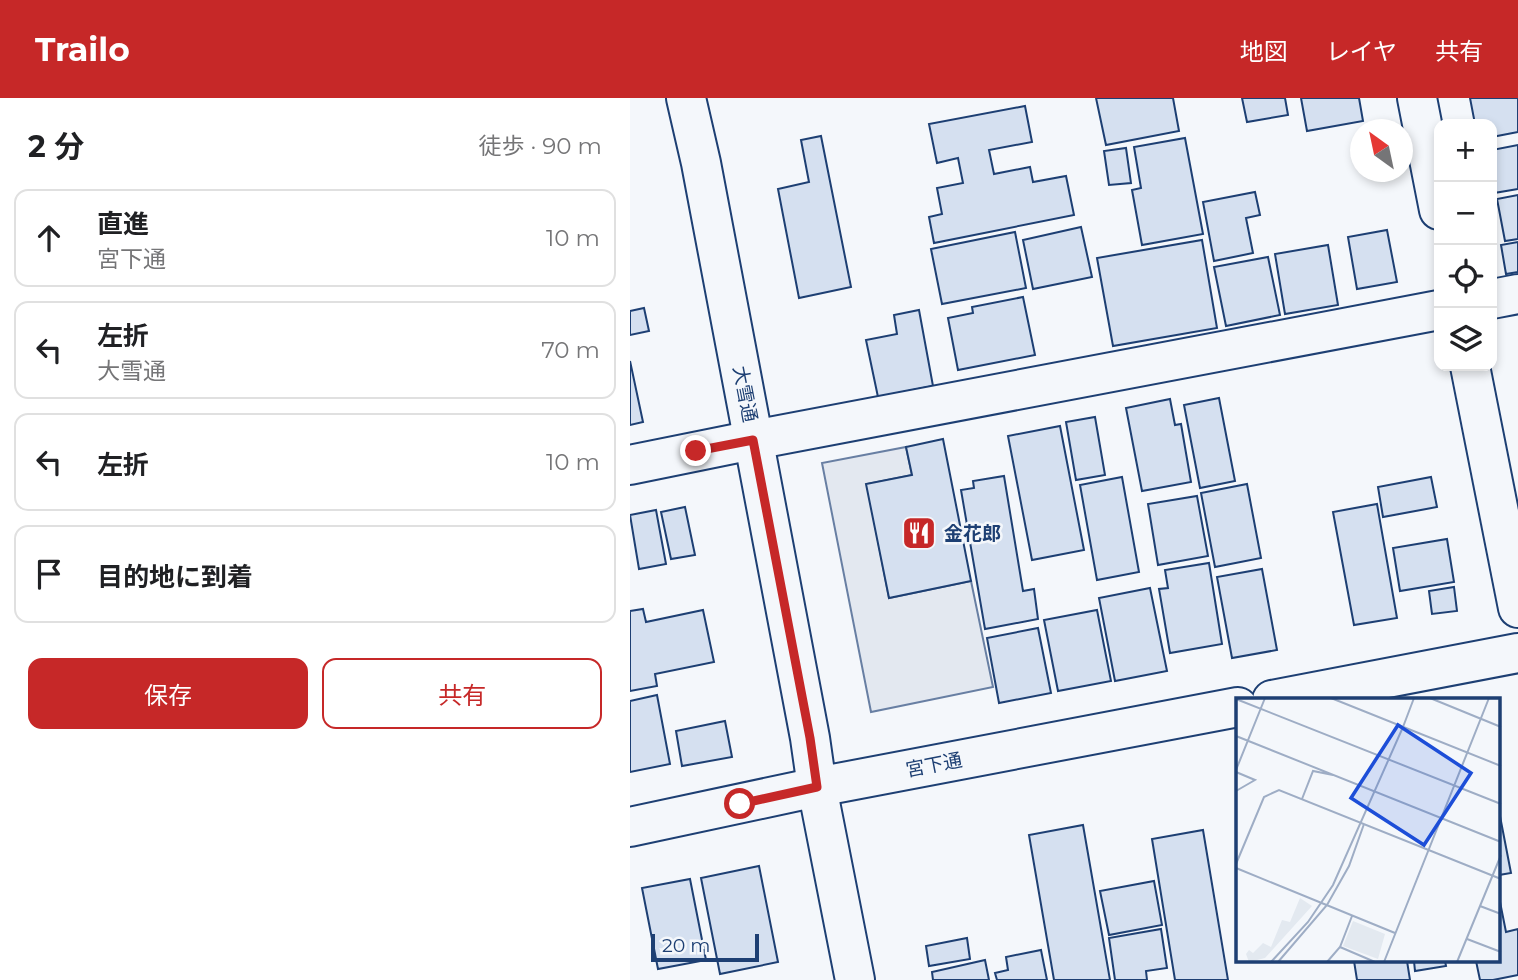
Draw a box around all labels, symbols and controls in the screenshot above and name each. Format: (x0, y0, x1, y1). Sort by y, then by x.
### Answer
text: Trailo (35, 29, 130, 69)
text: 地図 (1240, 37, 1288, 66)
text: レイヤ (1326, 37, 1397, 66)
text: 共有 (1435, 37, 1483, 66)
north arrow (1350, 119, 1413, 182)
map controls (1434, 119, 1497, 371)
button: + (1434, 119, 1497, 182)
text: 2 分 (28, 128, 84, 165)
text: 徒歩 · 90 m (478, 132, 602, 160)
button: − (1434, 182, 1497, 245)
text: 直進 (97, 208, 149, 240)
icon: ahead (30, 219, 68, 257)
text: 10 m (546, 224, 600, 252)
text: 宮下通 (97, 245, 166, 273)
button: locate (1434, 245, 1497, 308)
button: layers (1434, 308, 1497, 371)
text: 左折 (97, 320, 149, 352)
icon: left (30, 331, 68, 369)
text: 70 m (541, 336, 600, 364)
text: 大雪通 (97, 357, 166, 385)
street label: 大雪通 (728, 364, 762, 424)
route end (680, 435, 711, 466)
icon: left (30, 443, 68, 481)
text: 10 m (546, 448, 600, 476)
text: 左折 (97, 449, 149, 481)
restaurant icon: 金花郎 (900, 514, 938, 552)
place label: 金花郎 (944, 522, 1001, 545)
icon: arrive (30, 555, 68, 593)
text: 目的地に到着 (97, 561, 253, 593)
button: 保存 (28, 658, 308, 729)
button: 共有 (322, 658, 602, 729)
inset map (1236, 698, 1500, 962)
street label: 宮下通 (904, 748, 964, 782)
route start (724, 788, 755, 819)
scale bar (651, 931, 760, 963)
text: 20 m (662, 934, 710, 957)

